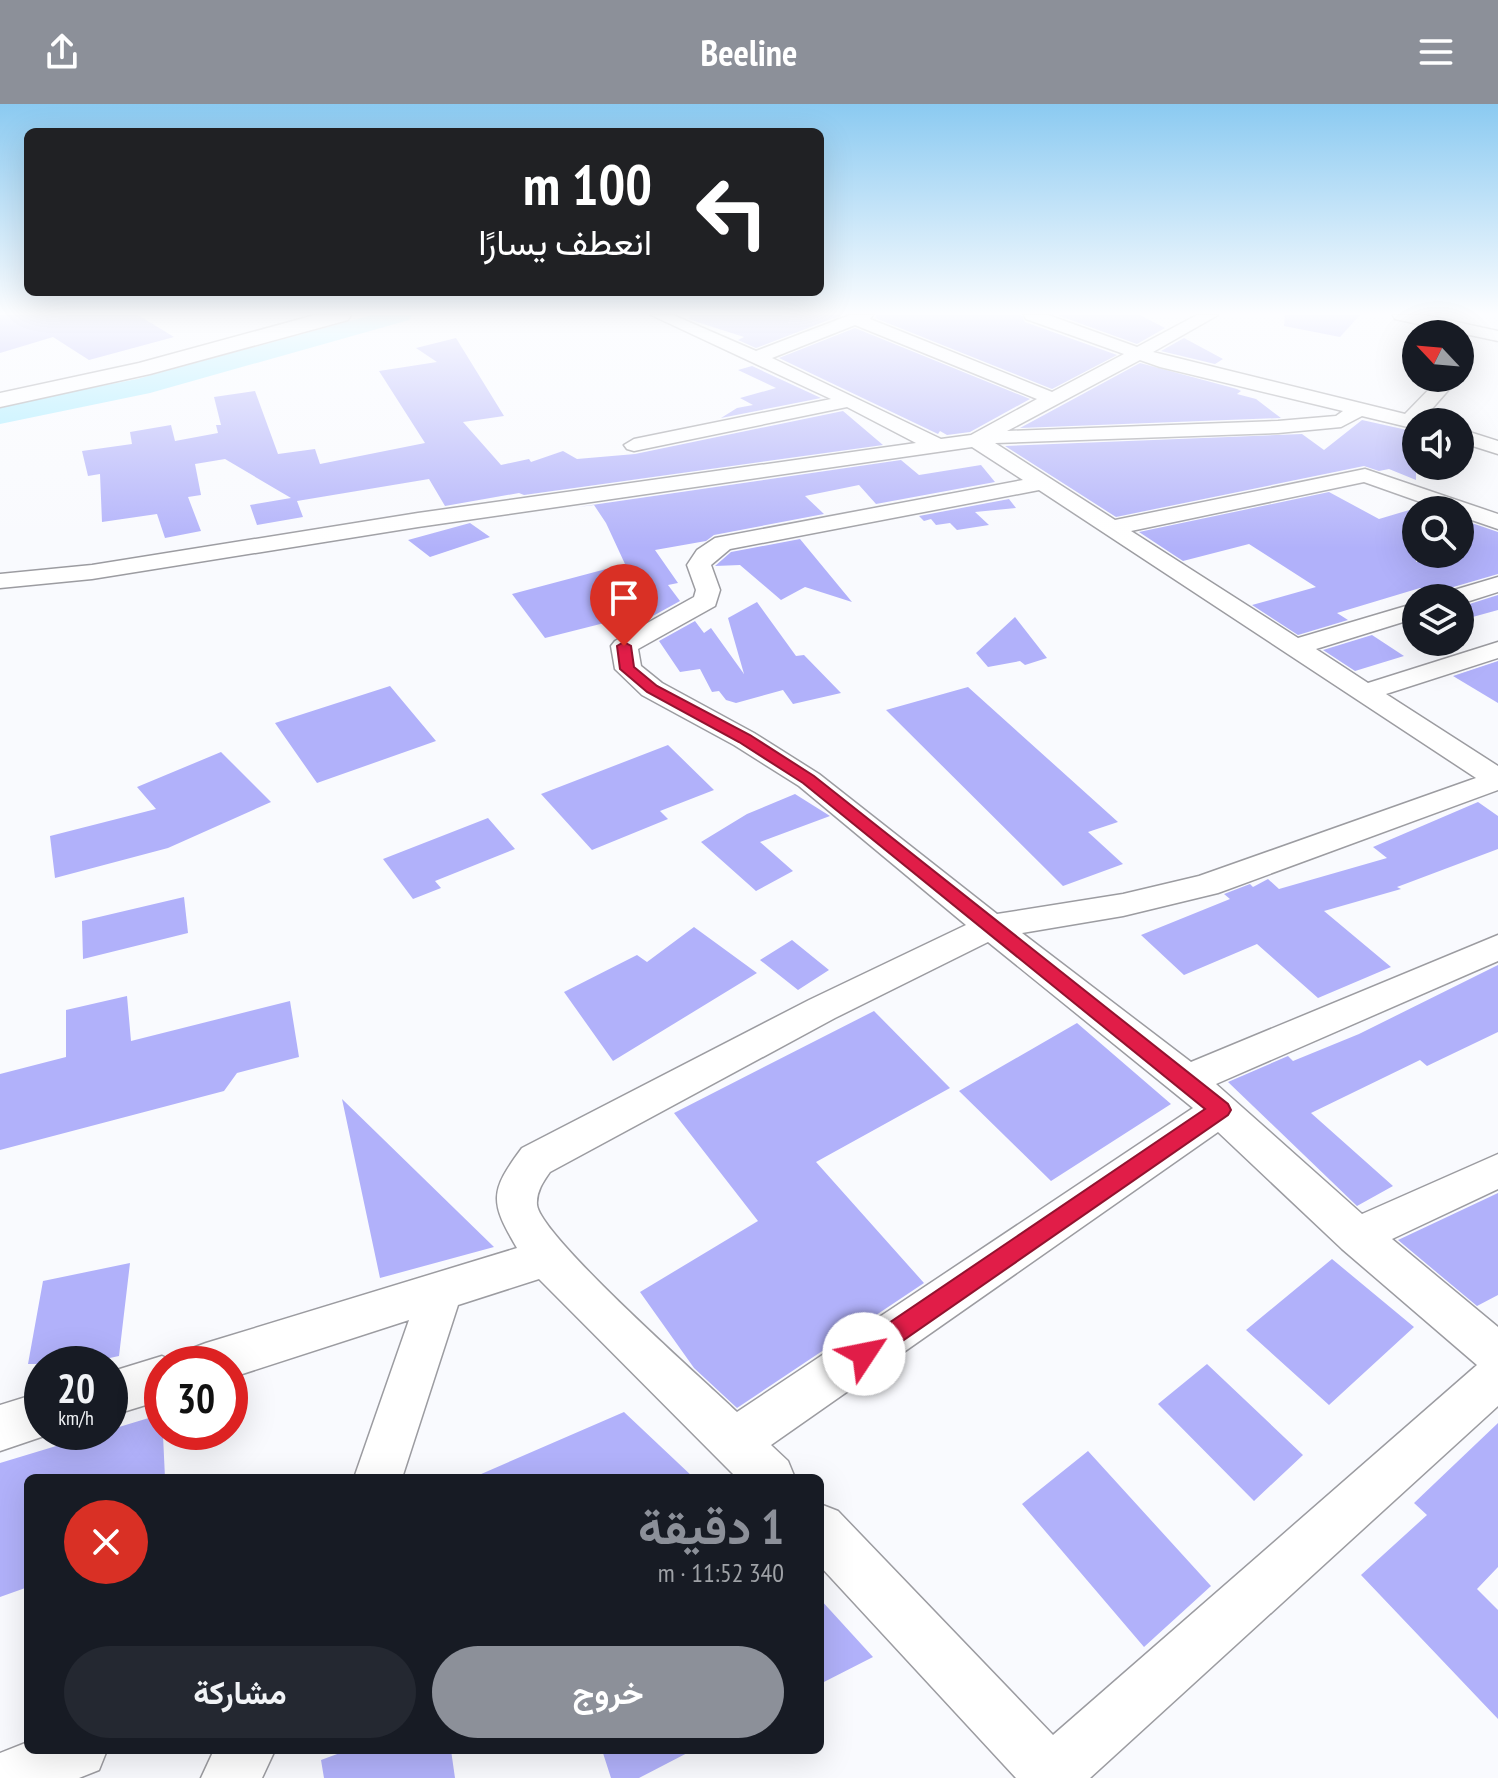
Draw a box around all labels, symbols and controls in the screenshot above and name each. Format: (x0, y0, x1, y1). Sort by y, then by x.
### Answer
text: Beeline (701, 29, 797, 76)
icon: share (40, 30, 84, 74)
icon: menu (1414, 30, 1458, 74)
text: 100 m (523, 148, 652, 220)
icon: left (680, 160, 784, 264)
text: انعطف يسارًا (478, 218, 652, 265)
north arrow (1402, 320, 1474, 392)
map controls (1402, 320, 1474, 656)
button: sound (1402, 408, 1474, 480)
button: search (1402, 496, 1474, 568)
pin (590, 564, 658, 646)
icon: arrive (602, 576, 646, 620)
button: layers (1402, 584, 1474, 656)
position arrow (822, 1312, 906, 1396)
speed limit sign: 30 (144, 1346, 248, 1450)
text: 20 (57, 1362, 95, 1414)
text: km/h (58, 1405, 94, 1431)
text: 1 دقيقة (638, 1495, 784, 1557)
button: close (64, 1500, 148, 1584)
text: 340 m · 11:52 (658, 1556, 784, 1589)
button: مشاركة (64, 1646, 416, 1738)
button: خروج (432, 1646, 784, 1738)

